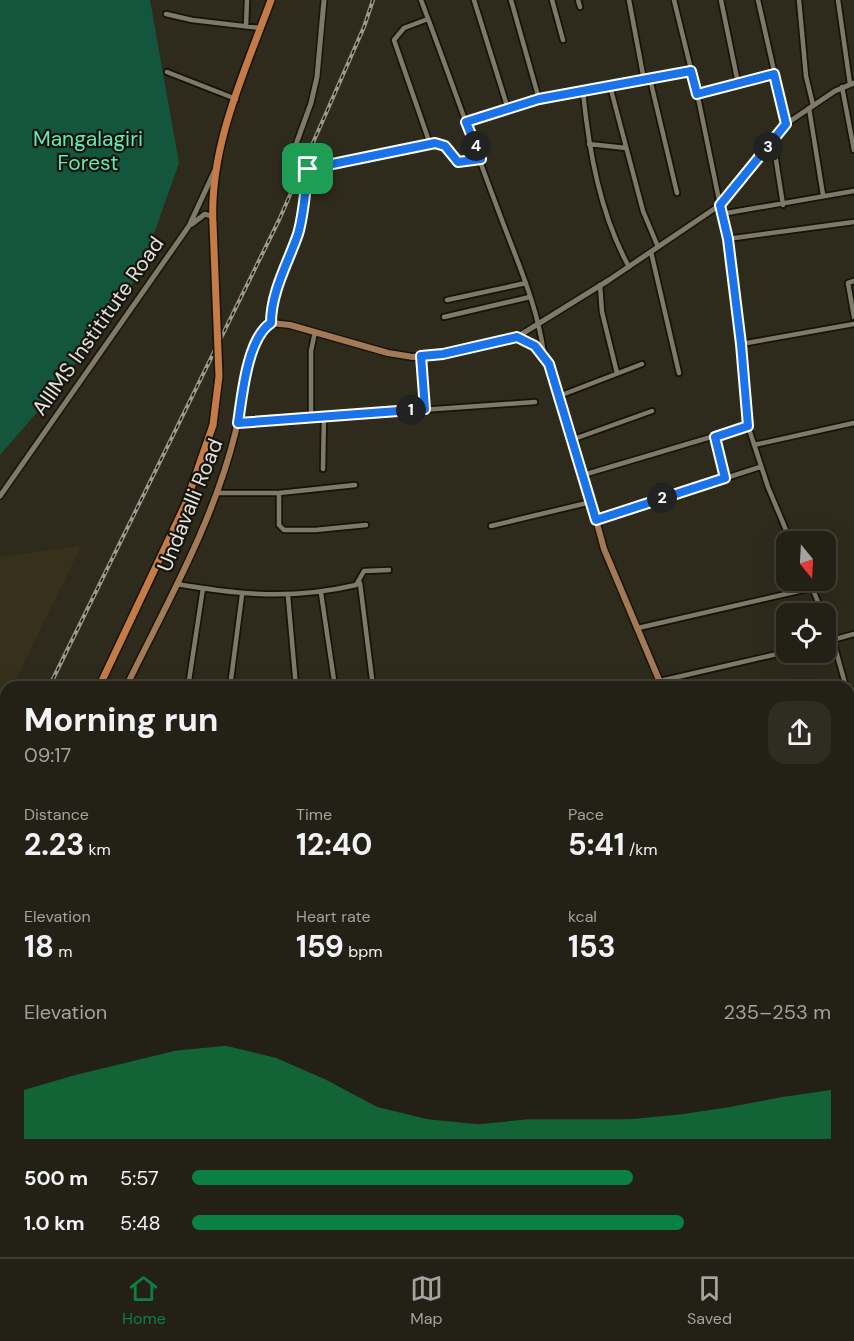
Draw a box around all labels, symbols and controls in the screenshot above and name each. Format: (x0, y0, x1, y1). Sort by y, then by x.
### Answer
park label: Mangalagiri Forest (33, 125, 143, 177)
pin: 4 (461, 131, 491, 161)
pin: 3 (753, 132, 783, 162)
text: 4 (471, 135, 481, 156)
text: 3 (763, 136, 773, 157)
pin (282, 143, 333, 194)
icon: arrive (291, 152, 324, 185)
street label: AIIIMS Instititute Road (26, 231, 170, 421)
pin: 1 (396, 395, 426, 425)
text: 1 (408, 399, 414, 420)
street label: Undavalli Road (151, 434, 229, 576)
pin: 2 (647, 483, 677, 513)
text: 2 (657, 487, 667, 508)
north arrow (776, 531, 836, 591)
map controls (776, 531, 836, 663)
button: locate (776, 603, 836, 663)
text: Morning run (24, 698, 218, 741)
button: share (768, 701, 831, 764)
text: 09:17 (24, 742, 71, 768)
text: Distance (24, 804, 89, 825)
text: Time (296, 804, 332, 825)
text: Pace (568, 804, 604, 825)
text: 2.23 (24, 825, 84, 864)
text: 12:40 (296, 825, 372, 864)
text: 5:41 (568, 825, 625, 864)
text: km (84, 839, 111, 860)
text: /km (625, 839, 658, 860)
text: Elevation (24, 906, 91, 927)
text: Heart rate (296, 906, 371, 927)
text: kcal (568, 906, 597, 927)
text: 18 (24, 927, 54, 966)
text: 159 (296, 927, 344, 966)
text: 153 (568, 927, 616, 966)
text: m (54, 941, 72, 962)
text: bpm (344, 941, 382, 962)
text: Elevation (24, 999, 107, 1025)
text: 235–253 m (723, 999, 831, 1025)
text: 500 m (24, 1165, 88, 1191)
text: 5:57 (120, 1165, 159, 1191)
text: 1.0 km (24, 1210, 85, 1236)
text: 5:48 (120, 1210, 161, 1236)
tab: Home (122, 1272, 166, 1329)
tab: Map (410, 1272, 443, 1329)
tab: Saved (687, 1272, 732, 1329)

